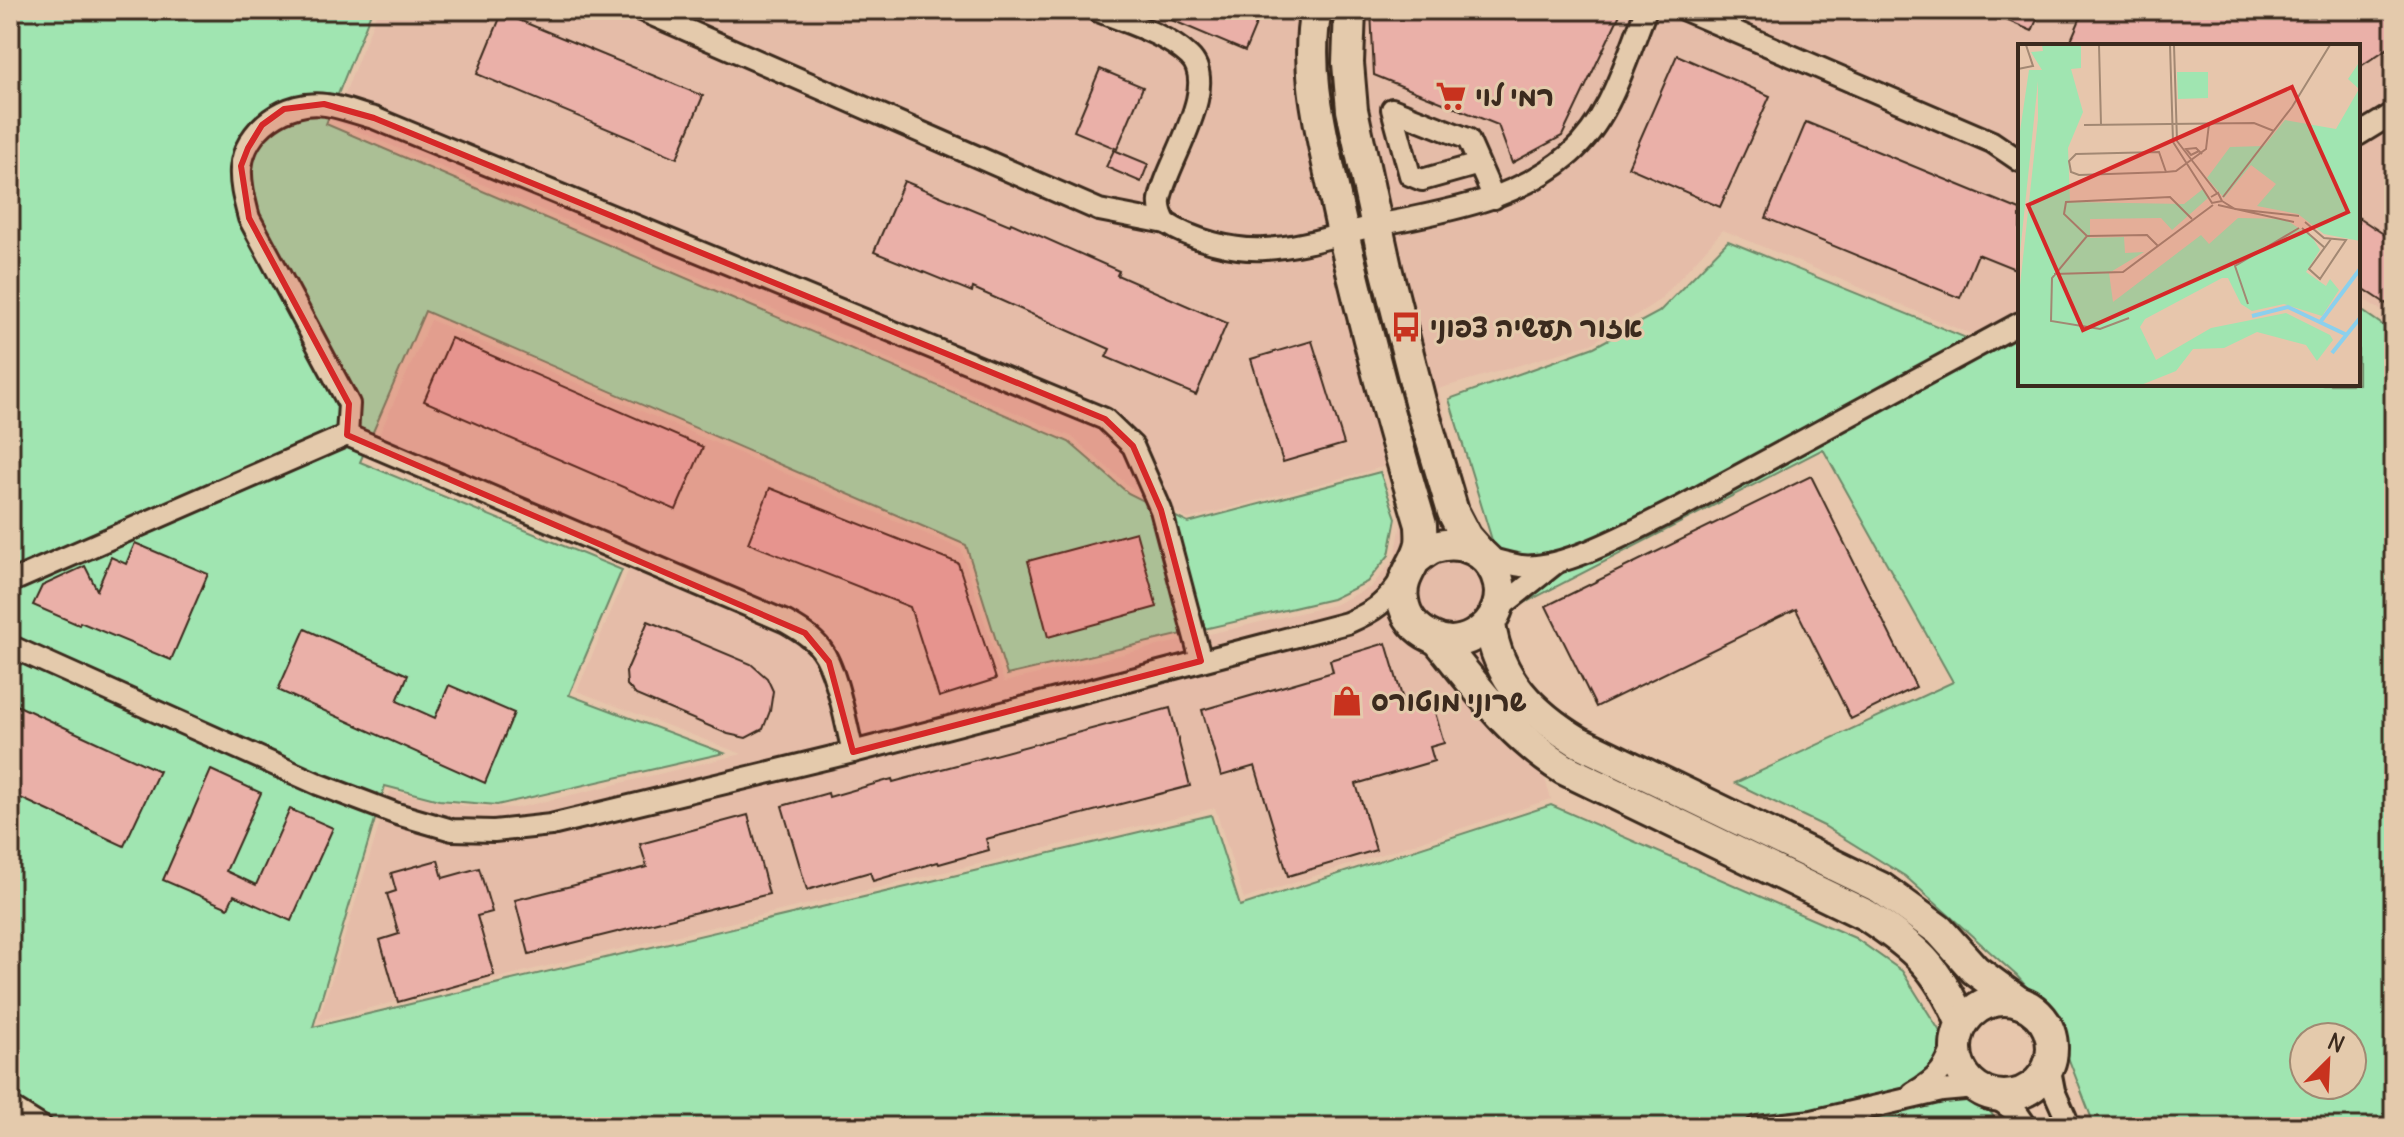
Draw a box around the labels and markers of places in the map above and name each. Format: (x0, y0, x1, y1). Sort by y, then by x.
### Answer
place label: רמי לוי (1475, 78, 1554, 114)
supermarket icon: רמי לוי (1434, 79, 1468, 113)
place label: אזור תעשיה צפוני (1430, 309, 1643, 345)
bus stop icon: אזור תעשיה צפוני (1389, 310, 1423, 344)
place label: שרוני מוטורס (1371, 683, 1527, 719)
shop icon: שרוני מוטורס (1330, 684, 1364, 718)

